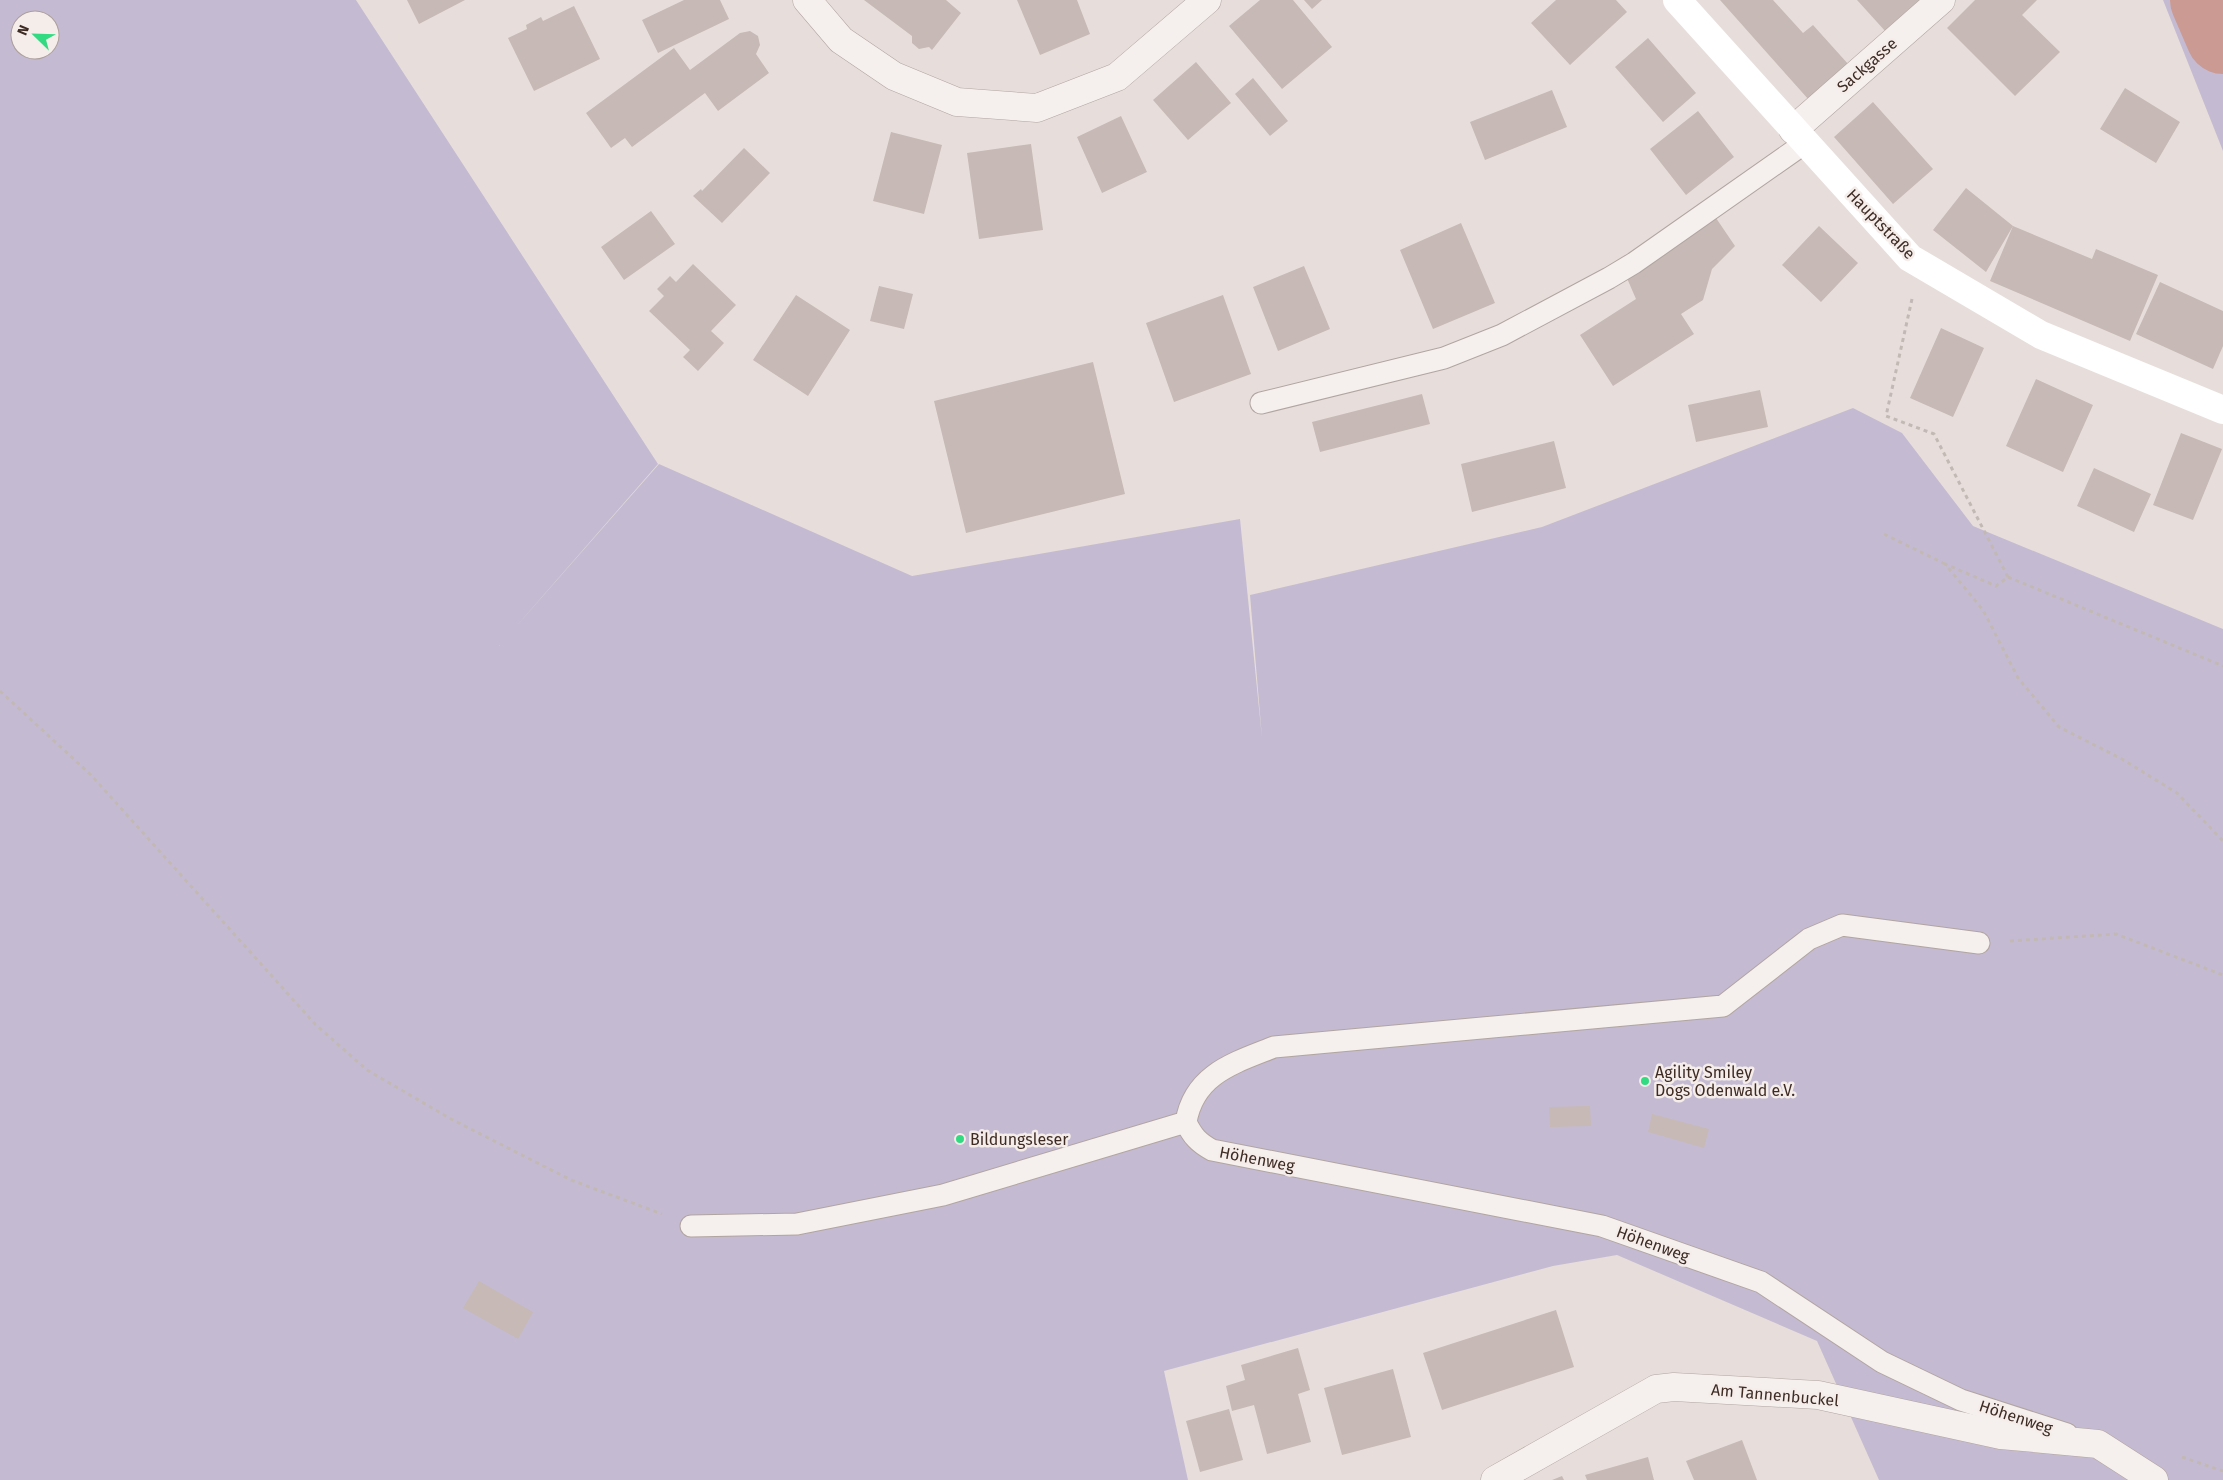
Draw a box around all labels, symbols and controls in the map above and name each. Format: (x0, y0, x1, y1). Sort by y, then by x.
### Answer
north arrow (10, 10, 60, 60)
text: N (14, 23, 33, 38)
street label: Sackgasse (1833, 34, 1901, 96)
street label: Hauptstraße (1843, 185, 1919, 263)
place label: Agility Smiley Dogs Odenwald e.V. (1655, 1063, 1795, 1100)
marker: Agility Smiley Dogs Odenwald e.V. (1639, 1075, 1651, 1087)
place label: Bildungsleser (970, 1130, 1069, 1149)
marker: Bildungsleser (954, 1133, 966, 1145)
street label: Höhenweg (1218, 1142, 1297, 1176)
street label: Höhenweg (1614, 1222, 1693, 1266)
street label: Am Tannenbuckel (1710, 1380, 1840, 1410)
street label: Höhenweg (1977, 1396, 2056, 1438)

